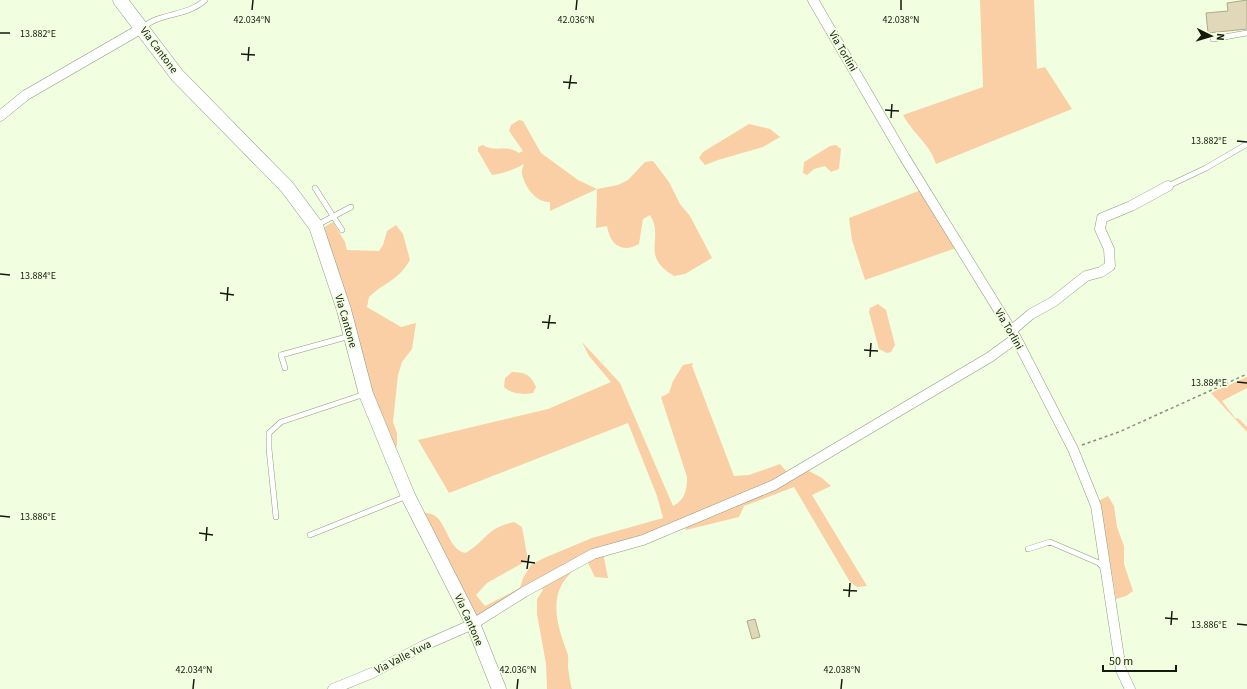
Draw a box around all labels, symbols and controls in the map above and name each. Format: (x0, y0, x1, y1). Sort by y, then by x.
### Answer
text: 42.034°N (233, 13, 271, 27)
text: 42.036°N (557, 13, 595, 27)
text: 42.038°N (882, 13, 920, 27)
north arrow (1191, 16, 1231, 56)
street label: Via Cantone (136, 24, 182, 77)
text: 13.882°E (20, 27, 56, 41)
street label: Via Torlini (825, 28, 861, 74)
text: N (1213, 33, 1228, 41)
text: 13.882°E (1191, 134, 1227, 148)
text: 13.884°E (20, 269, 56, 283)
street label: Via Cantone (331, 293, 361, 350)
street label: Via Torlini (991, 306, 1027, 352)
text: 13.884°E (1191, 376, 1227, 390)
text: 13.886°E (20, 510, 56, 524)
street label: Via Cantone (451, 592, 487, 649)
text: 13.886°E (1191, 618, 1227, 632)
street label: Via Valle Yuva (372, 636, 434, 678)
scale bar (1103, 647, 1176, 673)
text: 50 m (1109, 653, 1133, 670)
text: 42.034°N (175, 663, 213, 677)
text: 42.036°N (499, 663, 537, 677)
text: 42.038°N (823, 663, 861, 677)

